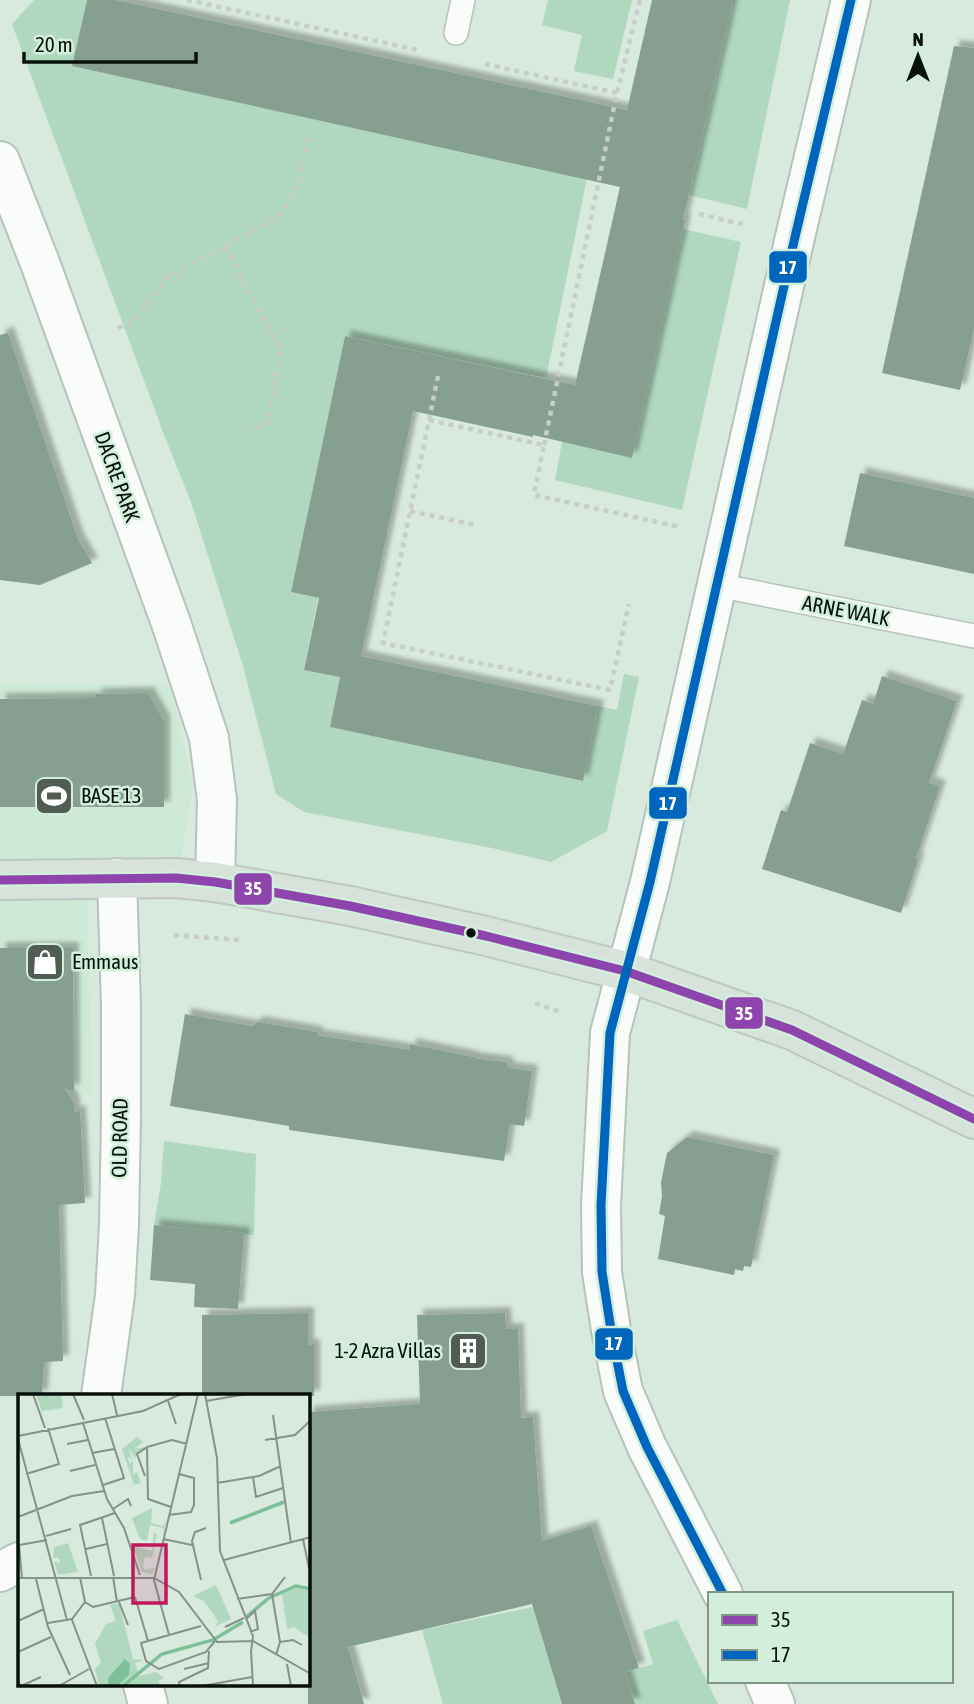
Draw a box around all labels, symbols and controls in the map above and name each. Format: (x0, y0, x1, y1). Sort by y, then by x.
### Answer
scale bar (24, 21, 196, 65)
north arrow (883, 21, 953, 91)
text: N (912, 28, 924, 50)
text: 20 m (35, 32, 73, 56)
line badge: 17 (768, 250, 808, 284)
text: 17 (779, 256, 797, 278)
street label: DACRE PARK (91, 428, 146, 526)
street label: ARNE WALK (800, 590, 893, 630)
sports icon: BASE 13 (33, 775, 75, 817)
place label: BASE 13 (81, 783, 142, 807)
line badge: 17 (648, 786, 688, 820)
text: 17 (659, 792, 677, 814)
line badge: 35 (233, 872, 273, 906)
text: 35 (244, 877, 262, 899)
unlabelled marker (464, 926, 478, 940)
shop icon: Emmaus (24, 941, 66, 983)
place label: Emmaus (72, 949, 139, 973)
line badge: 35 (724, 996, 764, 1030)
text: 35 (735, 1002, 753, 1024)
street label: OLD ROAD (106, 1098, 132, 1178)
line badge: 17 (594, 1327, 634, 1361)
building icon: 1-2 Azra Villas (447, 1330, 489, 1372)
text: 17 (605, 1332, 623, 1354)
place label: 1-2 Azra Villas (334, 1338, 441, 1362)
inset map (18, 1394, 310, 1686)
legend (708, 1592, 953, 1683)
text: 35 (771, 1607, 791, 1631)
text: 17 (771, 1642, 791, 1666)

